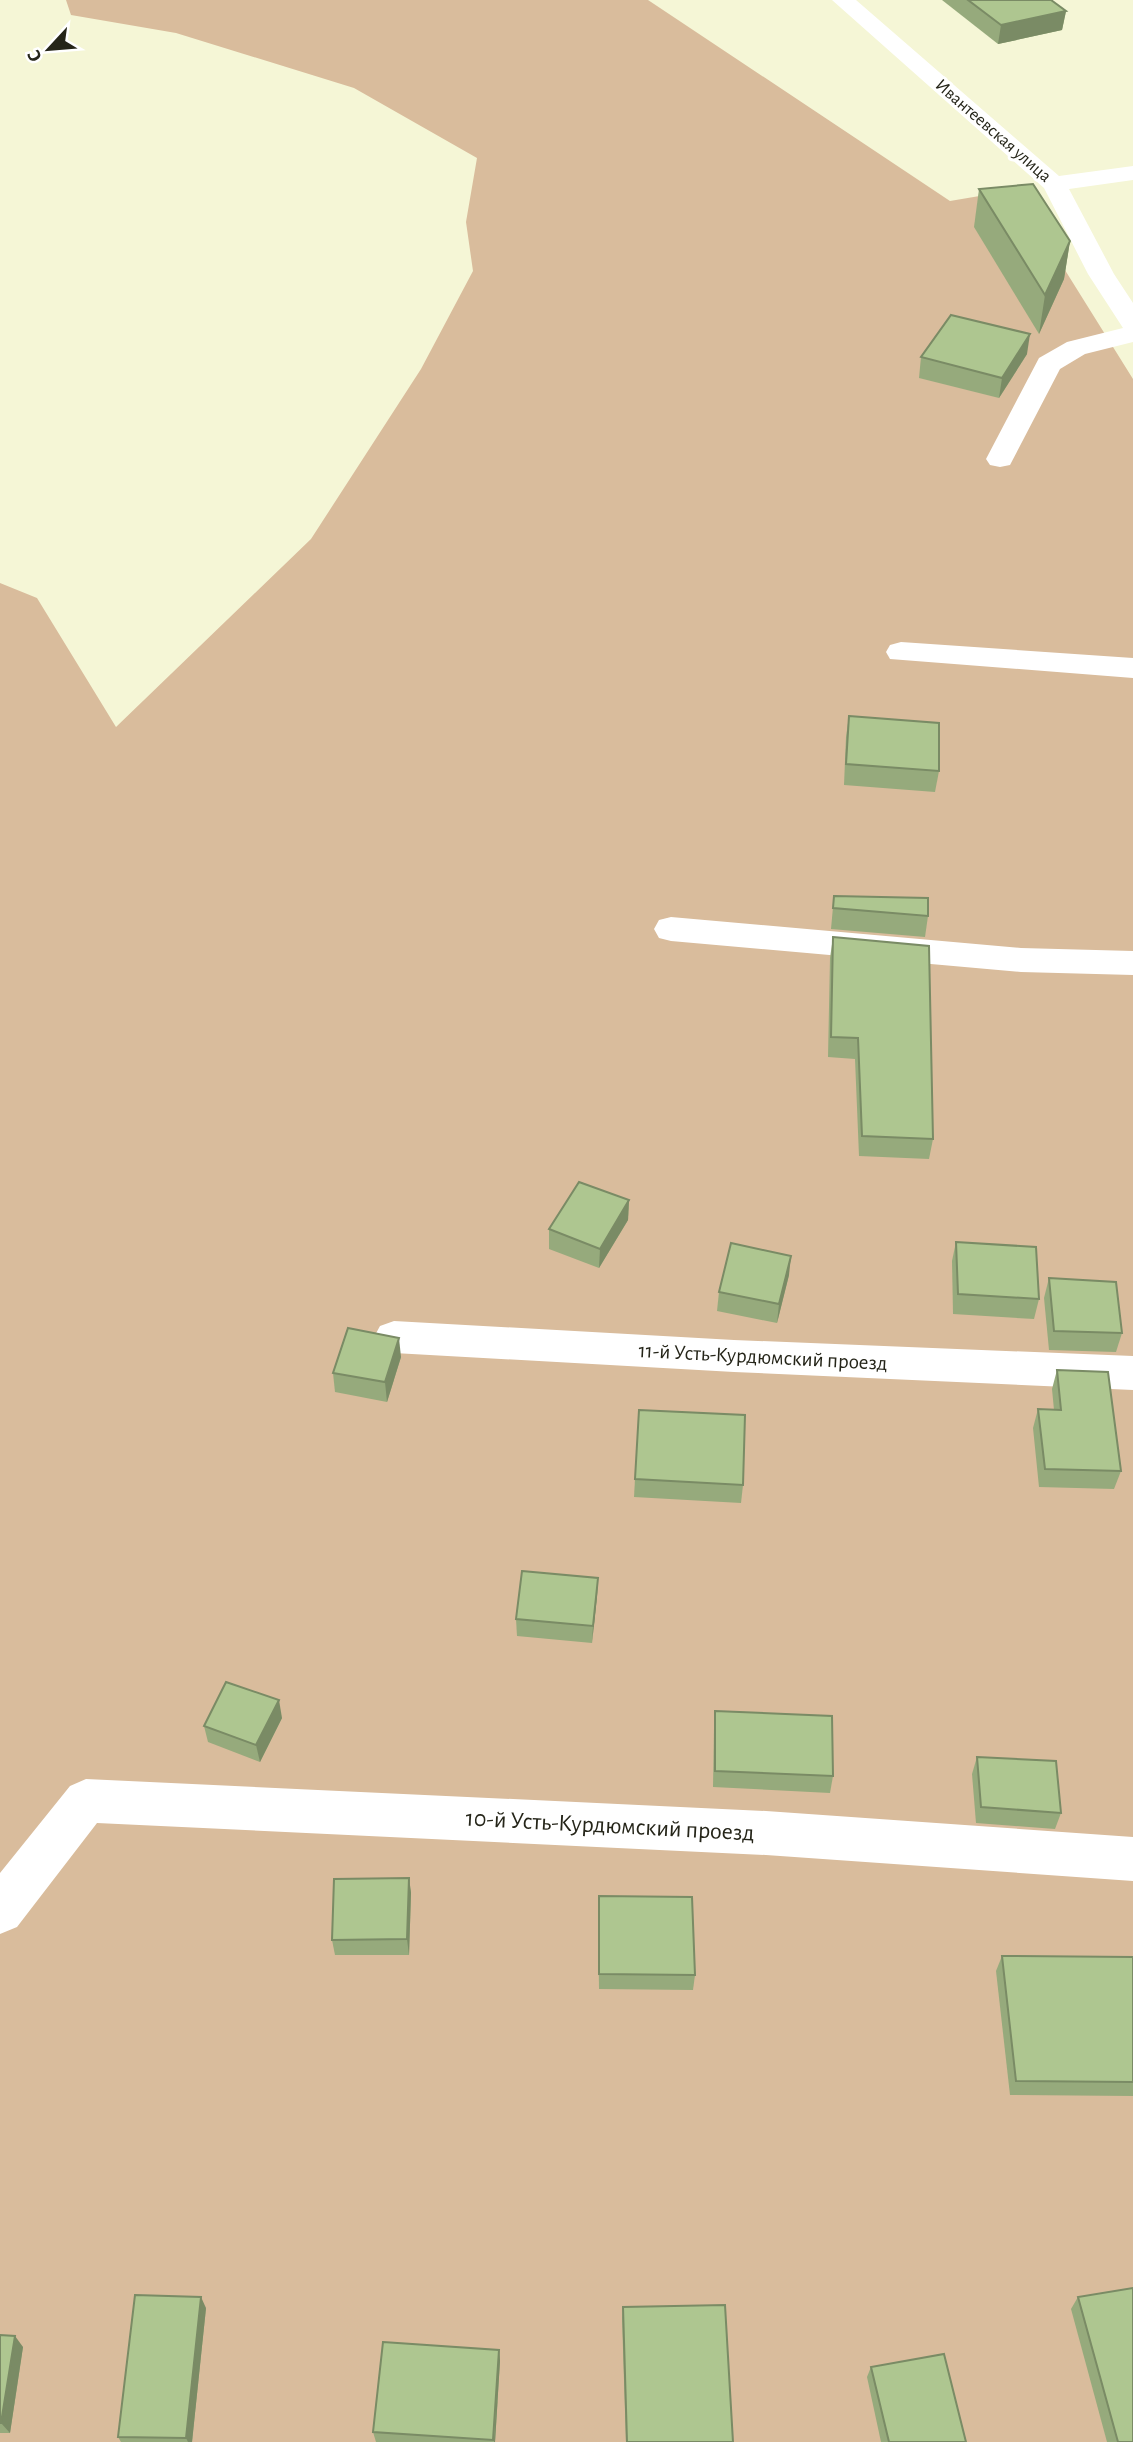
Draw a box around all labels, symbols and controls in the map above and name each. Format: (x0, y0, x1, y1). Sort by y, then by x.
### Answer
north arrow (14, 14, 84, 84)
text: С (24, 47, 46, 65)
street label: Ивантеевская улица (932, 76, 1054, 186)
street label: 11-й Усть-Курдюмский проезд (638, 1340, 888, 1374)
street label: 10-й Усть-Курдюмский проезд (465, 1806, 755, 1846)

